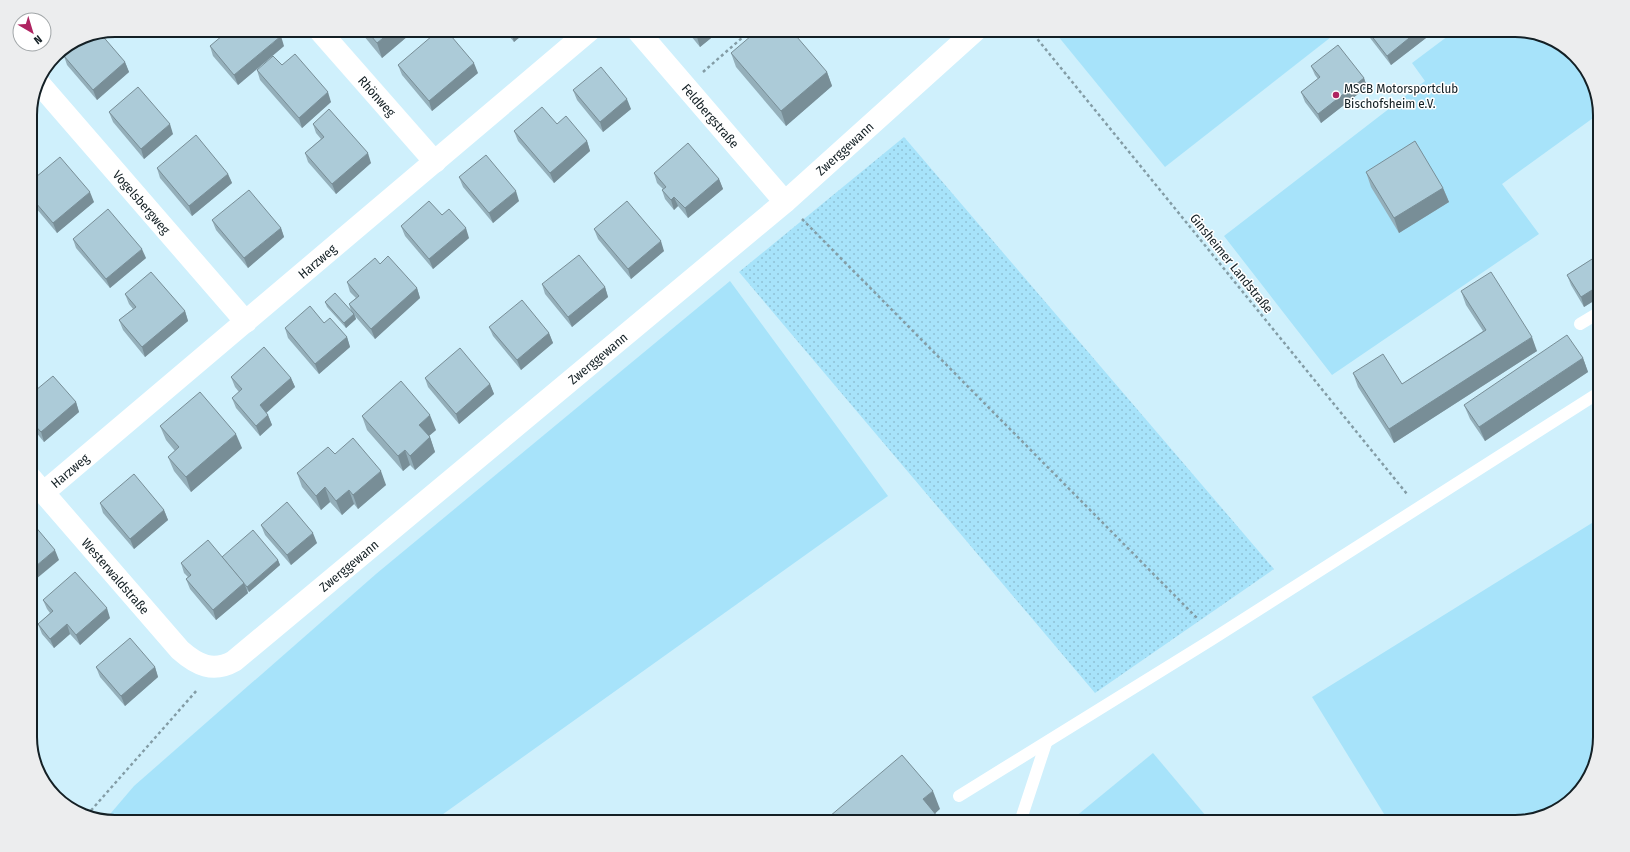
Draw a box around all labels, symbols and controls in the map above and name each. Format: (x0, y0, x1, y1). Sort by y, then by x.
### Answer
north arrow (12, 12, 52, 52)
text: N (31, 32, 44, 47)
street label: Rhönweg (355, 73, 399, 120)
street label: Feldbergstraße (679, 81, 742, 151)
place label: MSCB Motorsportclub Bischofsheim e.V. (1344, 81, 1458, 111)
marker: MSCB Motorsportclub Bischofsheim e.V. (1331, 90, 1341, 100)
street label: Zwerggewann (813, 119, 877, 179)
street label: Vogelsbergweg (110, 167, 174, 238)
street label: Ginsheimer Landstraße (1187, 211, 1276, 316)
street label: Harzweg (295, 241, 340, 282)
street label: Zwerggewann (565, 330, 630, 387)
street label: Harzweg (48, 450, 93, 491)
street label: Westerwaldstraße (79, 535, 152, 617)
street label: Zwerggewann (316, 537, 382, 595)

